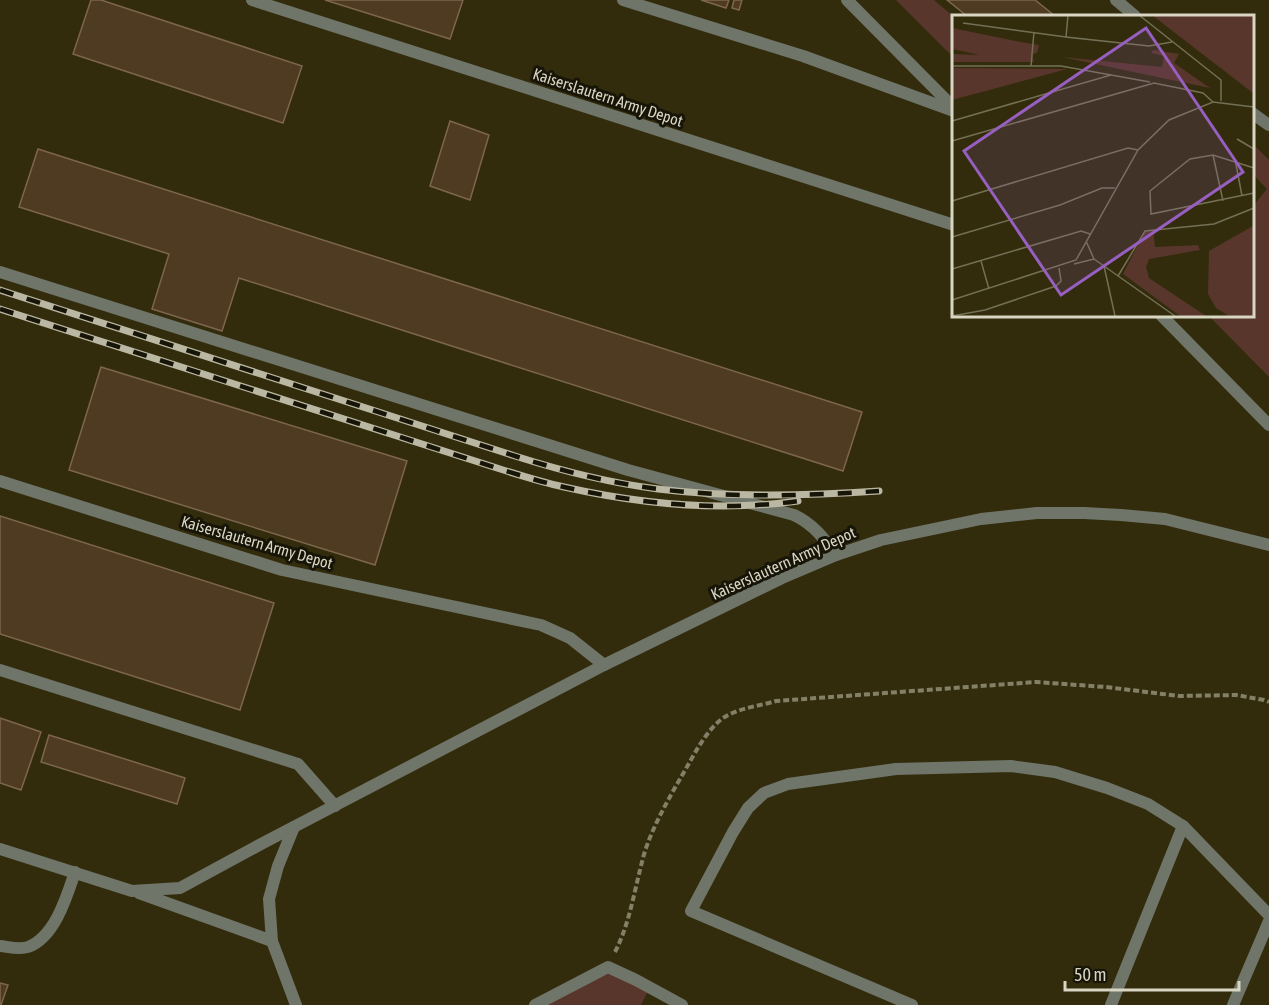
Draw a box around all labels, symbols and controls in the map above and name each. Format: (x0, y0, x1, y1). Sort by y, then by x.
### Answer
inset map (952, 15, 1254, 316)
street label: Kaiserslautern Army Depot (530, 64, 686, 131)
street label: Kaiserslautern Army Depot (179, 512, 335, 573)
street label: Kaiserslautern Army Depot (708, 523, 859, 604)
scale bar (1065, 954, 1239, 992)
text: 50 m (1074, 964, 1106, 985)

